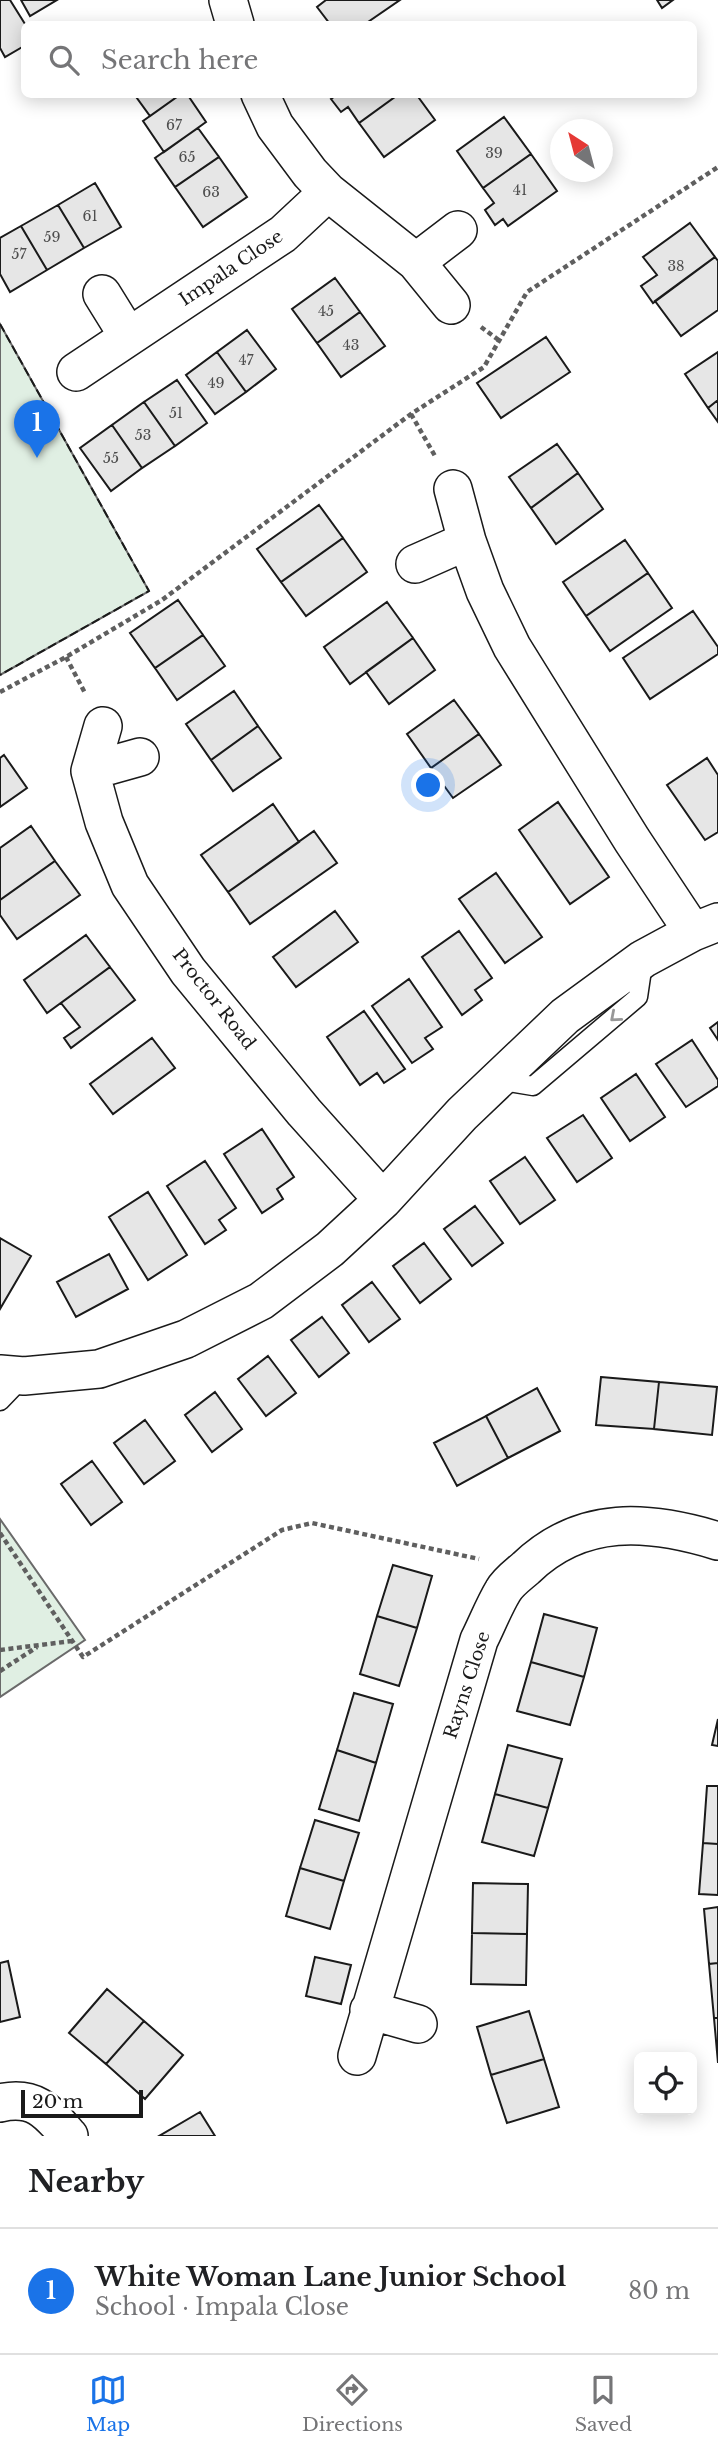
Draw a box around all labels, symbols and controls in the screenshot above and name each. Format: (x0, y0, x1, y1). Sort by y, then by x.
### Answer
search box (21, 21, 697, 98)
icon: search (45, 41, 83, 79)
text: Search here (101, 44, 258, 76)
house number: 67 (166, 116, 183, 134)
north arrow (550, 119, 613, 182)
house number: 39 (485, 144, 503, 162)
house number: 65 (179, 148, 196, 166)
house number: 41 (513, 181, 527, 199)
house number: 63 (202, 183, 220, 201)
house number: 61 (82, 207, 98, 225)
street label: Impala Close (175, 225, 287, 311)
house number: 59 (44, 228, 60, 246)
house number: 57 (12, 245, 27, 263)
house number: 38 (667, 257, 685, 275)
house number: 45 (318, 302, 334, 320)
house number: 43 (343, 336, 359, 354)
house number: 47 (238, 351, 255, 369)
house number: 49 (207, 374, 225, 392)
pin: 1 (14, 400, 60, 458)
house number: 51 (169, 404, 183, 422)
house number: 53 (135, 426, 151, 444)
house number: 55 (103, 449, 119, 467)
your location (411, 768, 445, 802)
street label: Proctor Road (168, 944, 260, 1054)
one-way arrow (611, 1009, 624, 1021)
street label: Rayns Close (439, 1629, 495, 1741)
map controls (634, 2052, 697, 2115)
button: locate (634, 2052, 697, 2115)
scale bar (21, 2087, 144, 2119)
text: 20 m (32, 2090, 83, 2113)
text: Nearby (28, 2163, 144, 2200)
text: White Woman Lane Junior School (95, 2261, 566, 2293)
text: 1 (46, 2277, 56, 2305)
text: 80 m (628, 2277, 690, 2305)
text: School · Impala Close (95, 2293, 349, 2321)
tab: Map (86, 2371, 130, 2436)
tab: Directions (302, 2371, 403, 2436)
tab: Saved (575, 2371, 632, 2436)

